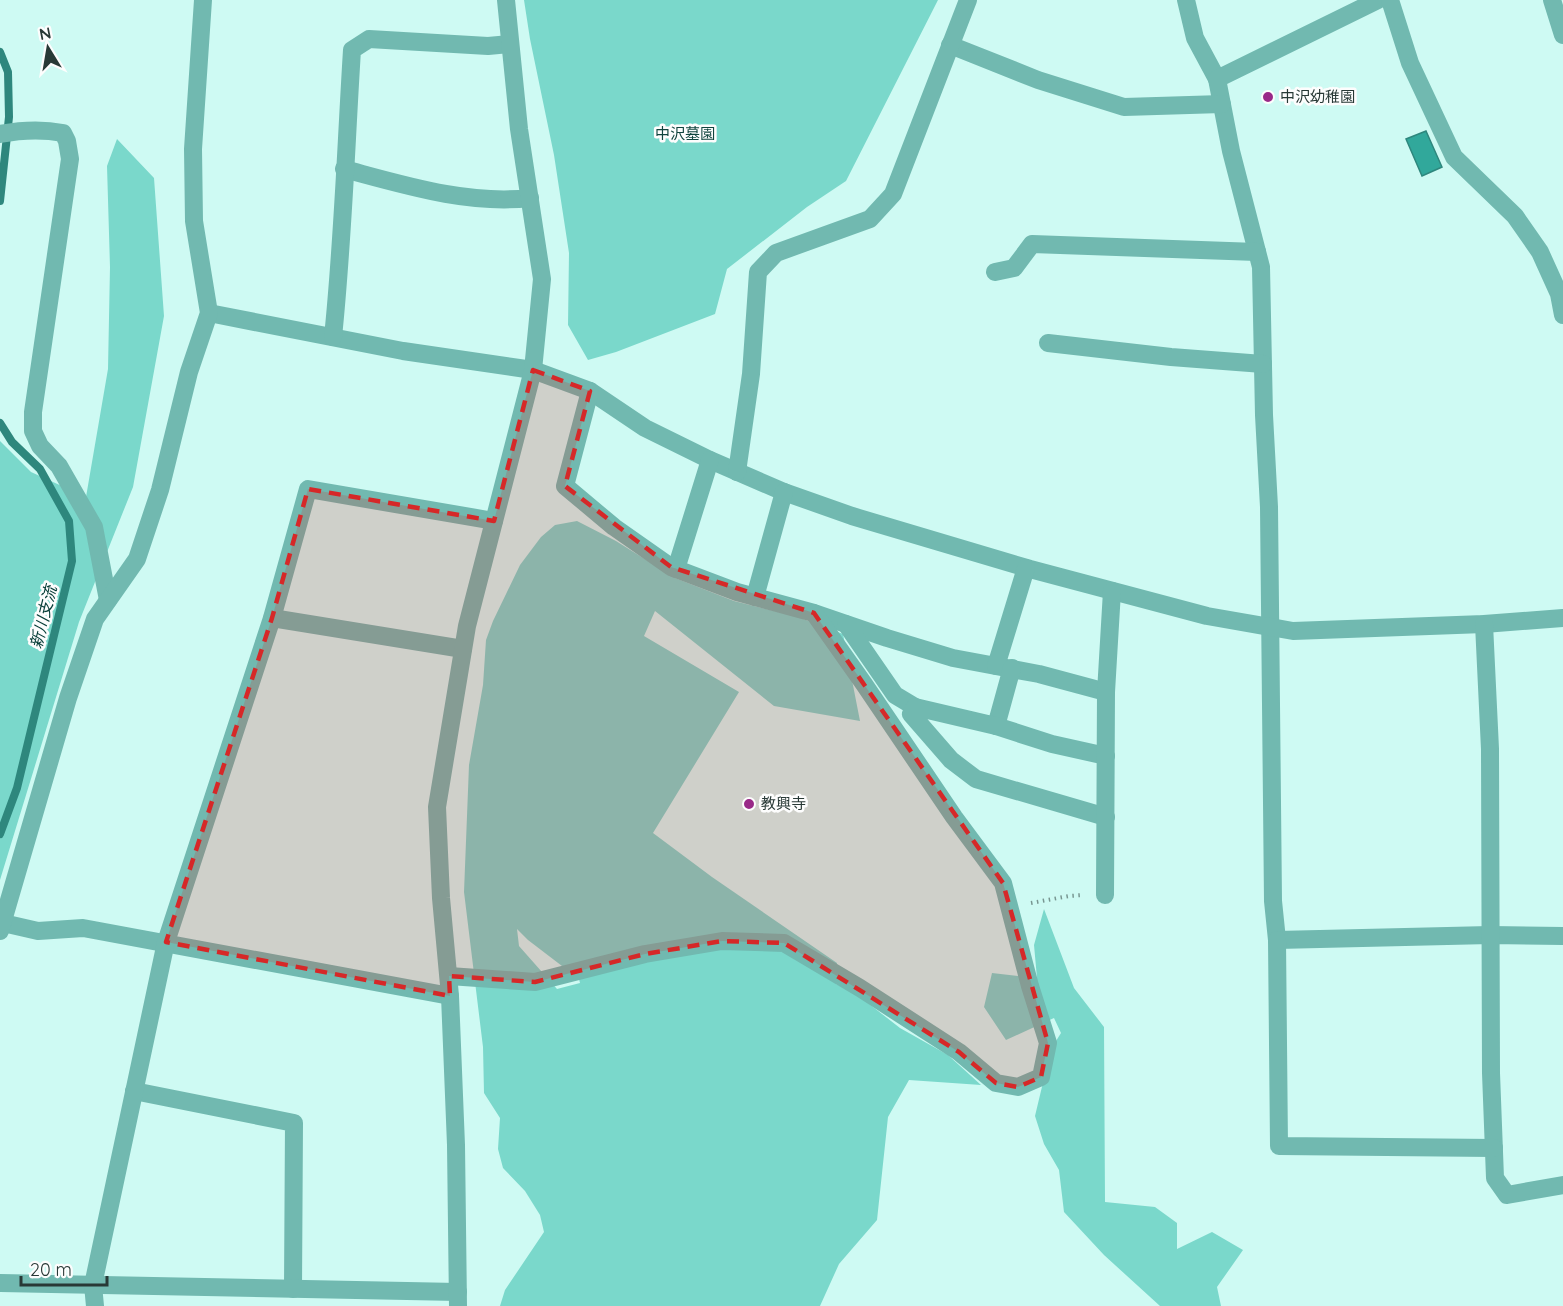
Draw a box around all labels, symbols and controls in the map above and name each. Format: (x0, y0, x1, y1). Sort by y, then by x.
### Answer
north arrow (18, 18, 78, 78)
text: N (37, 22, 53, 44)
place label: 中沢幼稚園 (1280, 87, 1355, 106)
marker: 中沢幼稚園 (1261, 90, 1275, 104)
park label: 中沢墓園 (655, 124, 715, 143)
water label: 新川支流 (26, 581, 61, 650)
place label: 教興寺 (761, 794, 806, 813)
marker: 教興寺 (742, 797, 756, 811)
scale bar (21, 1249, 106, 1287)
text: 20 m (30, 1258, 72, 1281)

